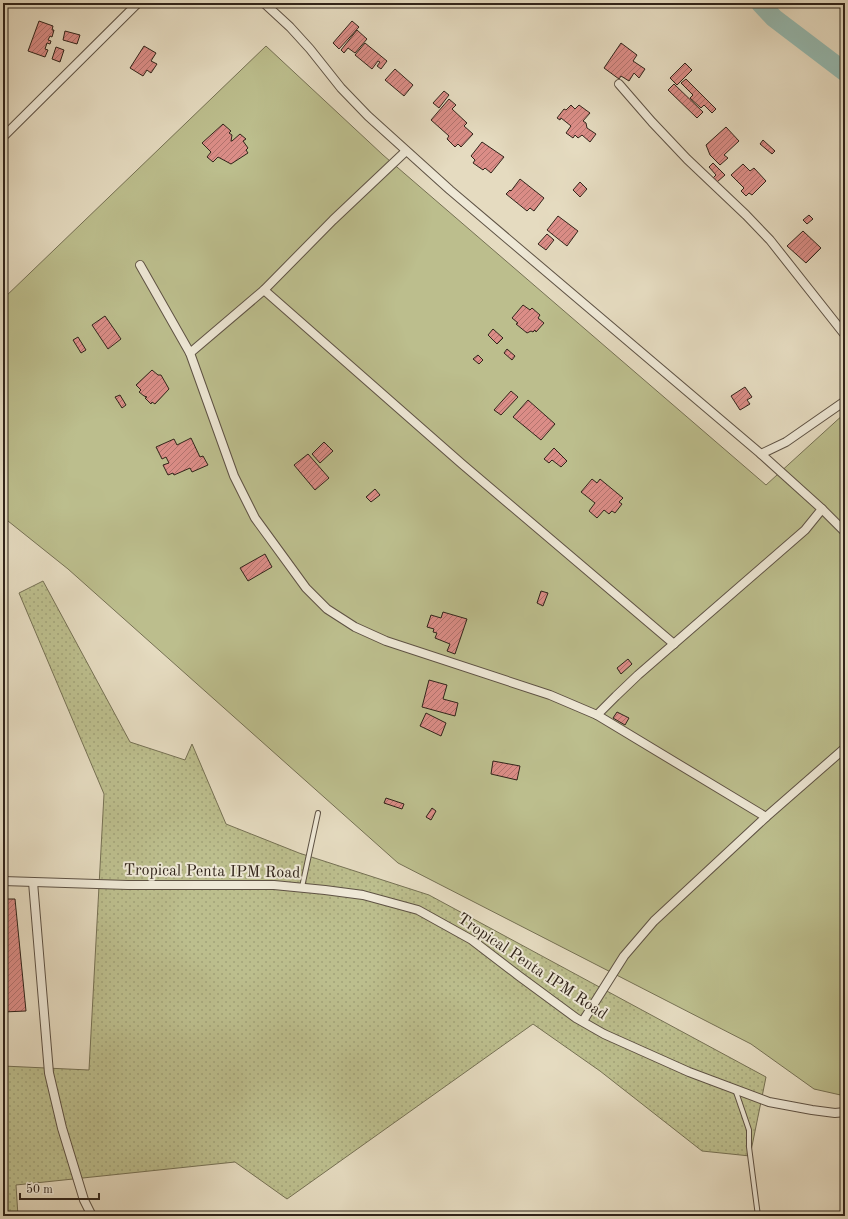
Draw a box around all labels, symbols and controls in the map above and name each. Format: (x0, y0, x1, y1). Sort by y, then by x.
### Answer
street label: Tropical Penta IPM Road (123, 862, 301, 882)
street label: Tropical Penta IPM Road (454, 911, 610, 1023)
scale bar (20, 1175, 99, 1201)
text: 50 m (26, 1183, 53, 1196)

